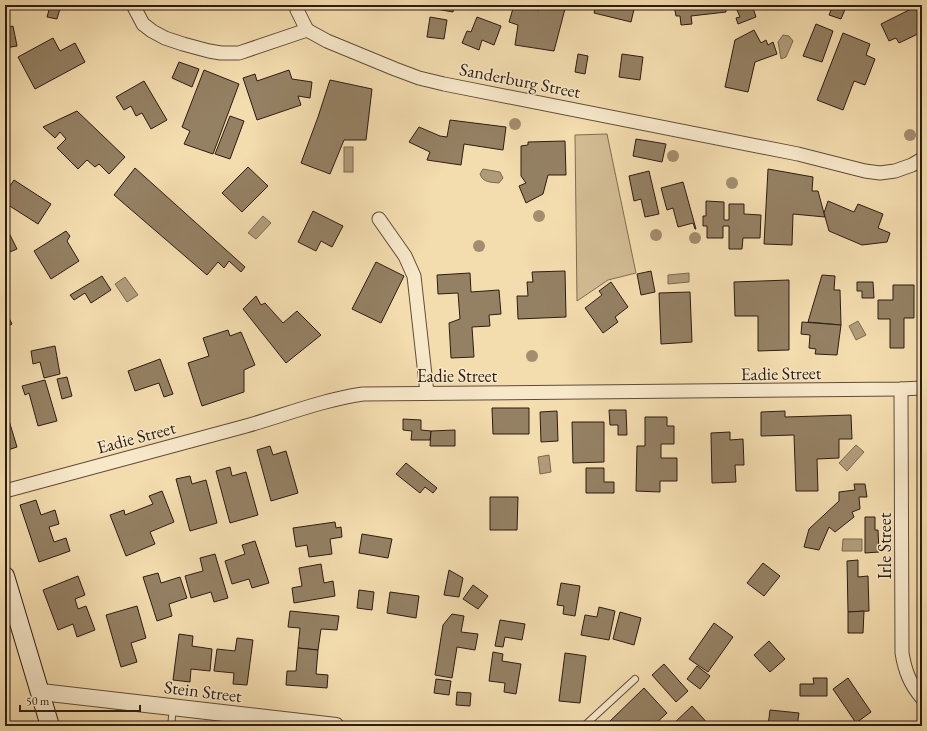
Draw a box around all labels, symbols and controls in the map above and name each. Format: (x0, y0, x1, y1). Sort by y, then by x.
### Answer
street label: Sanderburg Street (457, 57, 583, 103)
street label: Eadie Street (741, 361, 822, 385)
street label: Eadie Street (417, 364, 498, 387)
street label: Eadie Street (94, 415, 178, 459)
street label: Irle Street (873, 512, 896, 579)
street label: Stein Street (163, 675, 244, 707)
scale bar (20, 687, 140, 713)
text: 50 m (26, 693, 50, 709)

